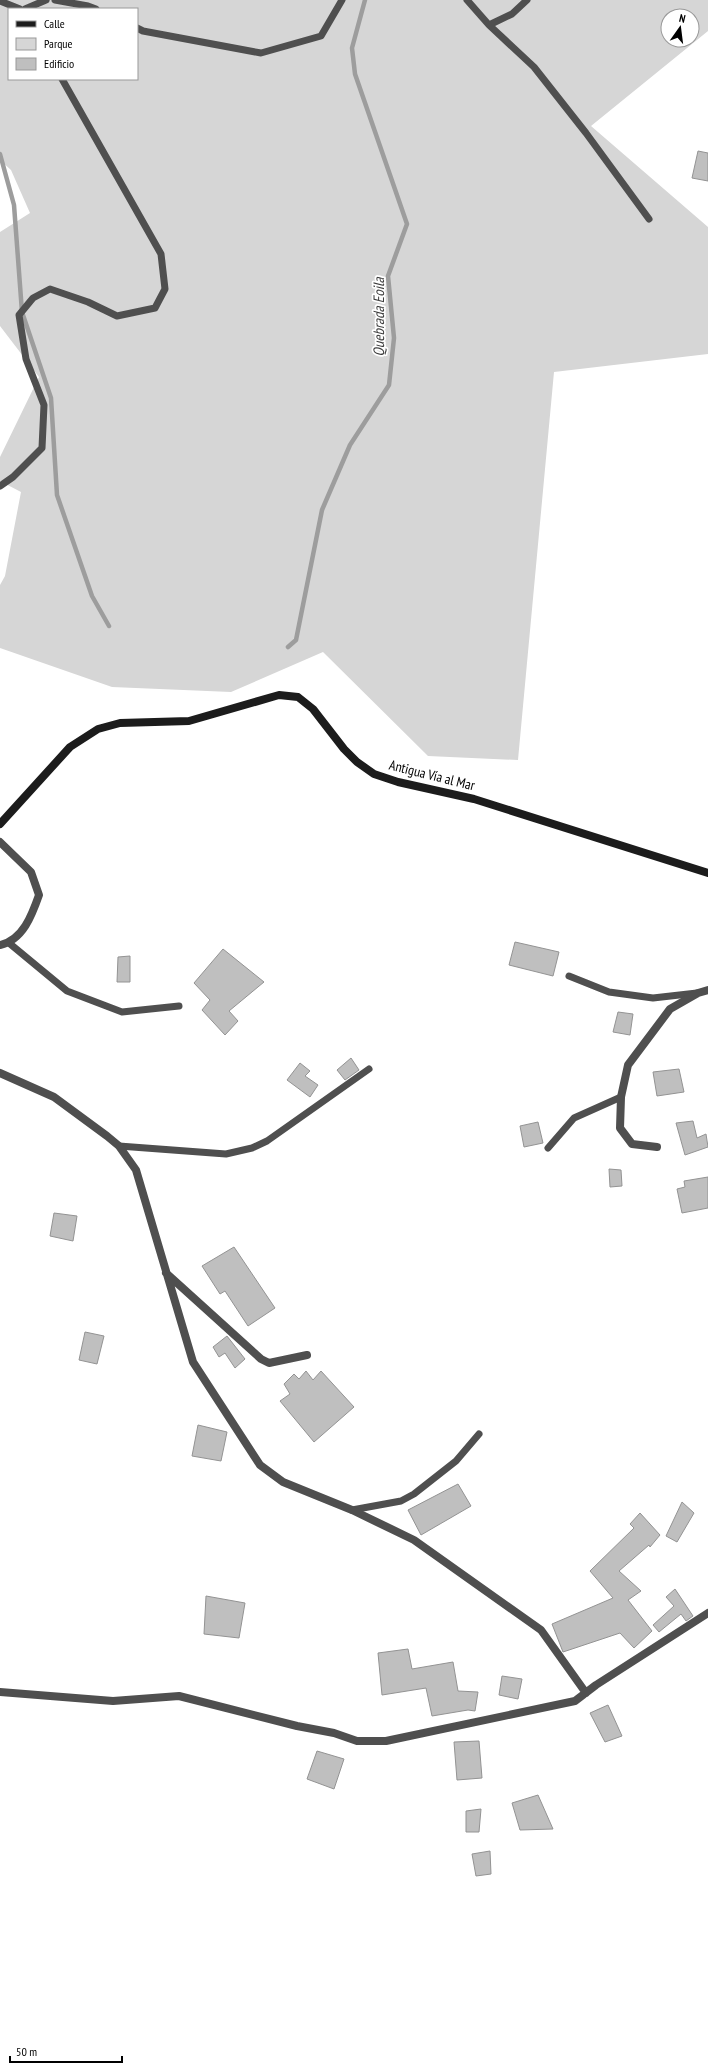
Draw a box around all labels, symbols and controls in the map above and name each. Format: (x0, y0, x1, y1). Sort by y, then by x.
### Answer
legend (8, 8, 138, 80)
north arrow (660, 8, 700, 48)
text: N (678, 11, 687, 26)
text: Calle (44, 16, 65, 31)
text: Parque (44, 36, 73, 51)
text: Edificio (44, 56, 74, 71)
water label: Quebrada Eoila (369, 277, 388, 356)
street label: Antigua Vía al Mar (387, 756, 477, 794)
scale bar (10, 2038, 122, 2064)
text: 50 m (16, 2044, 37, 2059)

